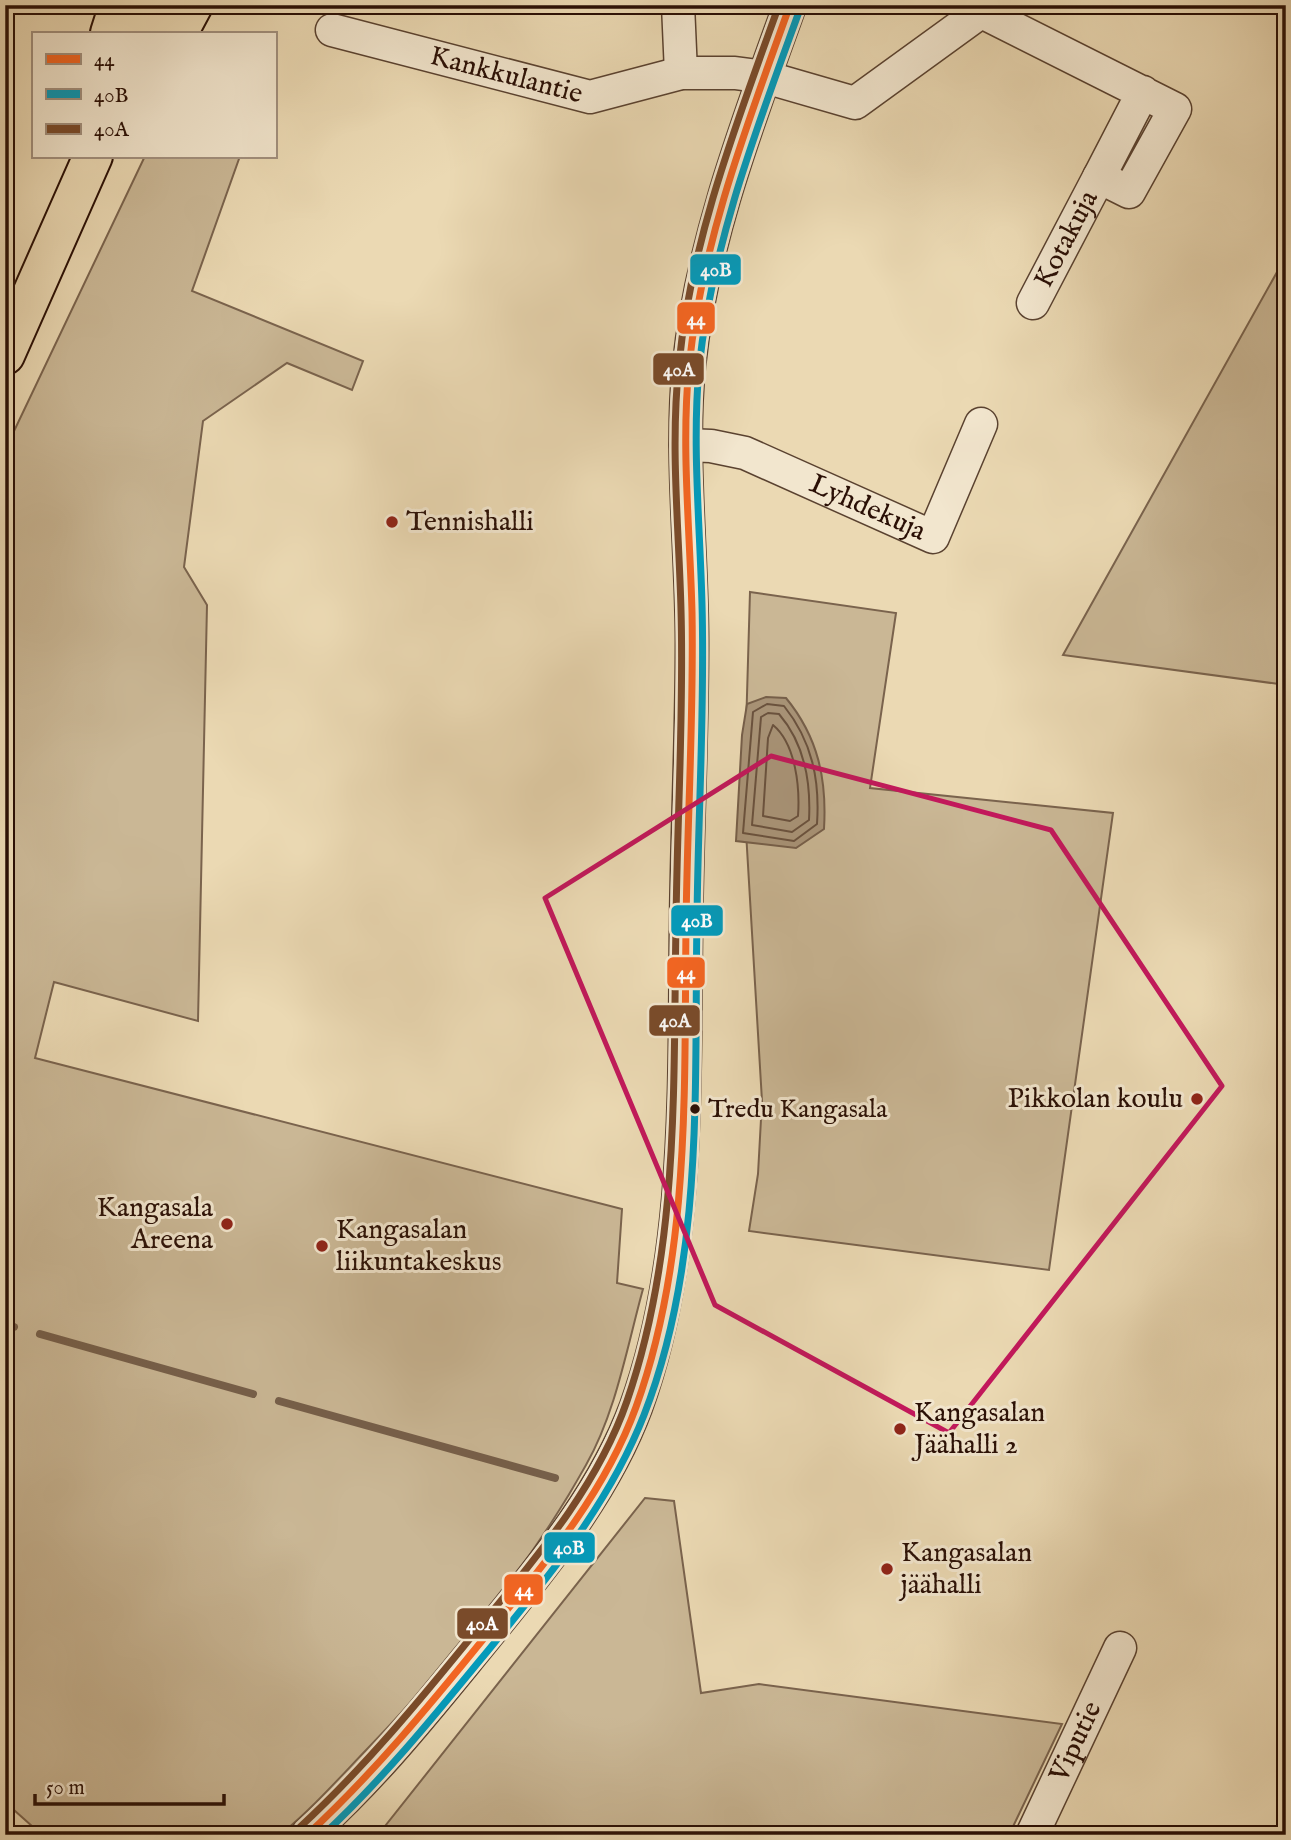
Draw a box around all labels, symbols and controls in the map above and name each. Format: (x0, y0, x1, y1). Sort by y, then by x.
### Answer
legend (32, 32, 276, 158)
street label: Kankkulantie (426, 39, 586, 112)
text: 44 (94, 47, 115, 74)
text: 40B (94, 83, 129, 110)
text: 40A (94, 117, 130, 144)
street label: Kotakuja (1026, 184, 1107, 294)
line badge: 40B (689, 253, 742, 286)
text: 40B (700, 259, 732, 283)
line badge: 44 (676, 301, 716, 335)
text: 44 (687, 308, 706, 332)
line badge: 40A (652, 352, 705, 386)
text: 40A (663, 359, 696, 383)
street label: Lyhdekuja (804, 467, 932, 549)
place label: Tennishalli (406, 505, 534, 540)
marker: Tennishalli (384, 514, 400, 530)
line badge: 40B (670, 904, 724, 937)
text: 40B (681, 910, 713, 934)
line badge: 44 (666, 956, 706, 989)
text: 44 (677, 962, 696, 986)
line badge: 40A (648, 1004, 701, 1037)
text: 40A (659, 1010, 692, 1034)
place label: Pikkolan koulu (1008, 1082, 1183, 1117)
marker: Pikkolan koulu (1189, 1091, 1205, 1107)
place label: Tredu Kangasala (708, 1093, 888, 1126)
marker: Tredu Kangasala (688, 1102, 702, 1116)
place label: Kangasala Areena (97, 1191, 214, 1258)
place label: Kangasalan liikuntakeskus (336, 1213, 502, 1280)
marker: Kangasala Areena (219, 1216, 235, 1232)
marker: Kangasalan liikuntakeskus (314, 1238, 330, 1254)
place label: Kangasalan Jäähalli 2 (911, 1396, 1045, 1463)
marker: Kangasalan Jäähalli 2 (892, 1421, 908, 1437)
line badge: 40B (543, 1531, 596, 1564)
place label: Kangasalan jäähalli (898, 1536, 1032, 1603)
text: 40B (553, 1537, 585, 1561)
marker: Kangasalan jäähalli (879, 1561, 895, 1577)
line badge: 44 (503, 1573, 544, 1606)
text: 44 (515, 1579, 534, 1603)
line badge: 40A (456, 1607, 509, 1640)
text: 40A (466, 1613, 499, 1637)
street label: Viputie (1041, 1696, 1110, 1789)
scale bar (35, 1763, 224, 1807)
text: 50 m (46, 1775, 85, 1802)

